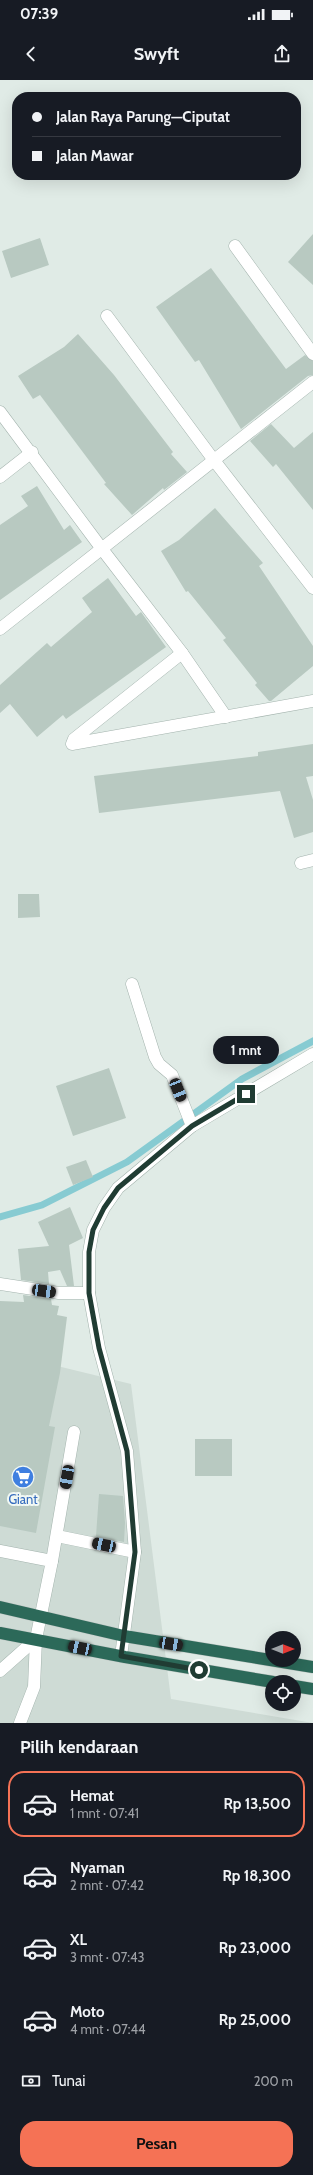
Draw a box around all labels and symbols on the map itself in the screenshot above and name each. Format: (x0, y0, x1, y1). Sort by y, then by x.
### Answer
callout: 1 mnt (213, 1036, 279, 1064)
car (168, 1077, 188, 1103)
route end (237, 1085, 255, 1103)
car (31, 1283, 57, 1299)
supermarket icon: Giant (10, 1464, 36, 1490)
car (59, 1464, 75, 1490)
place label: Giant (8, 1491, 38, 1507)
car (91, 1537, 117, 1553)
north arrow (265, 1631, 301, 1667)
car (158, 1636, 184, 1652)
car (67, 1640, 93, 1656)
route start (190, 1661, 208, 1679)

